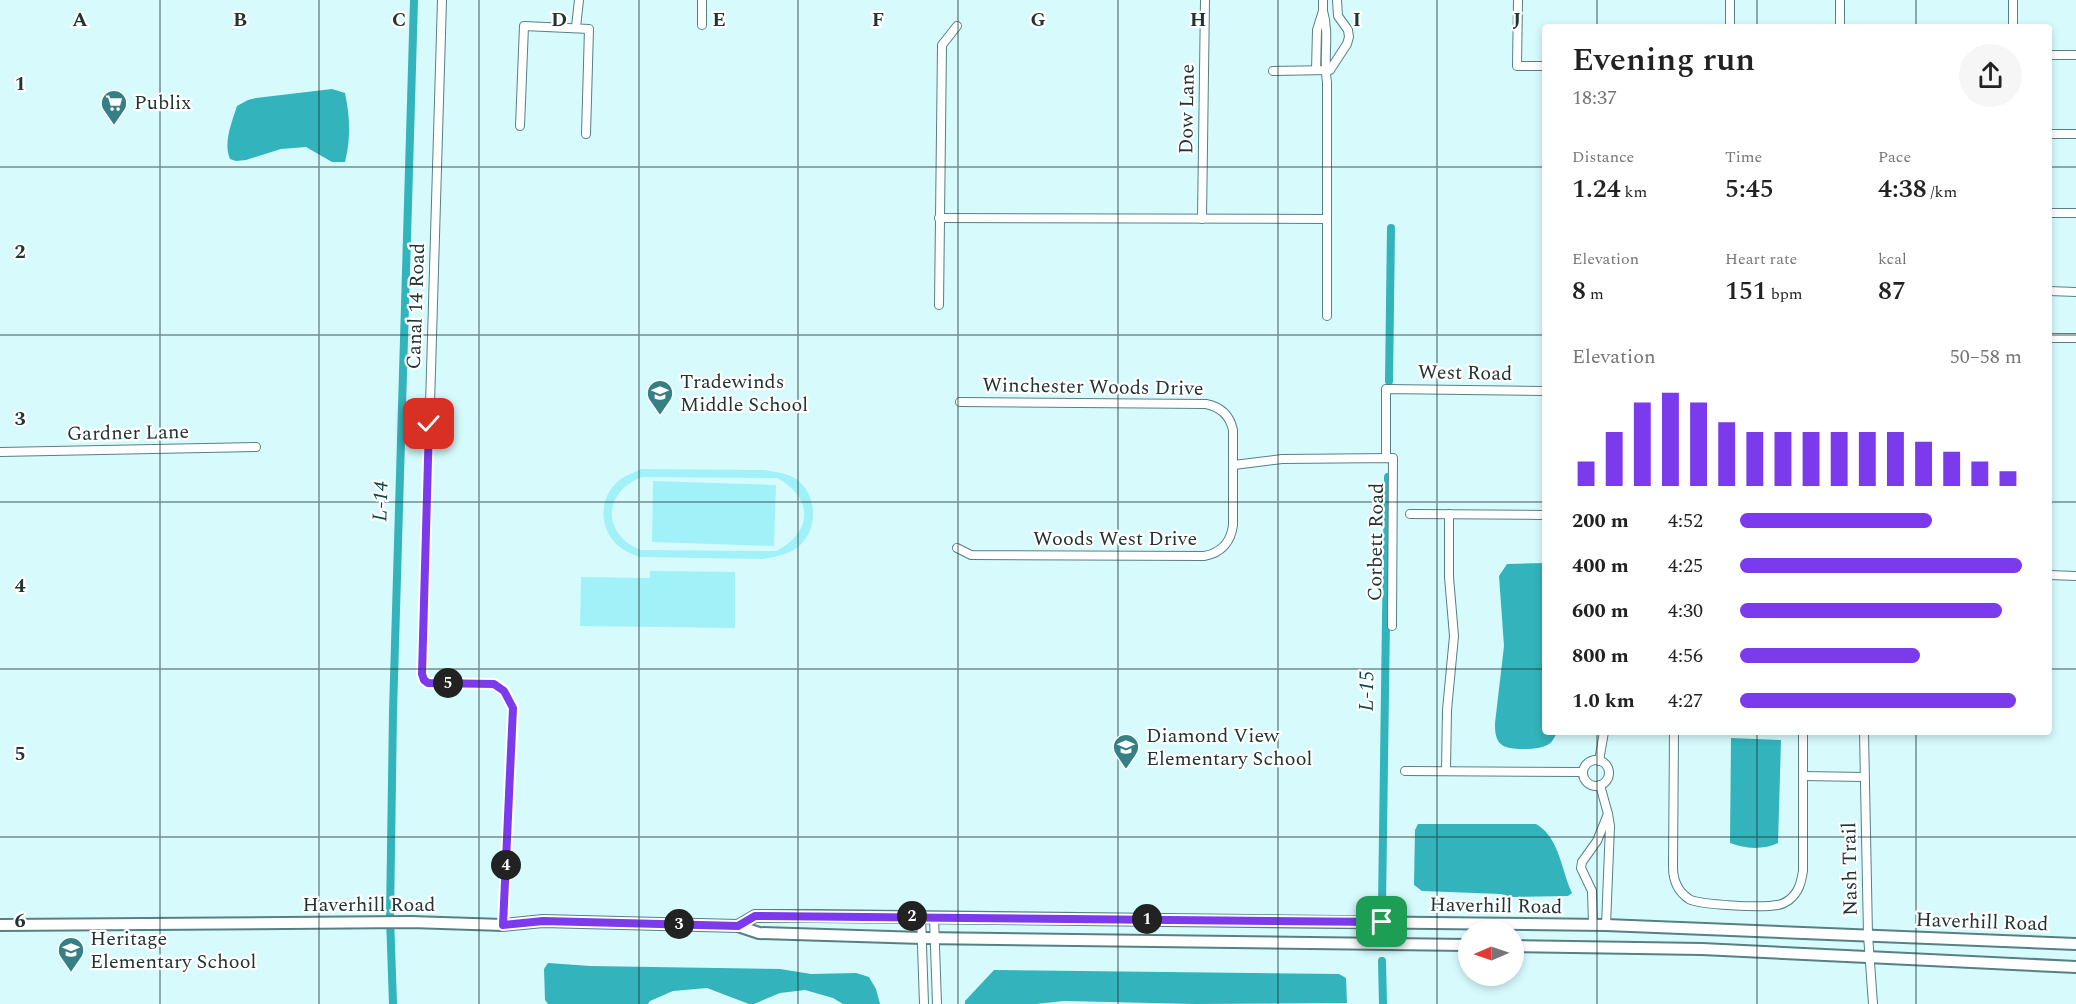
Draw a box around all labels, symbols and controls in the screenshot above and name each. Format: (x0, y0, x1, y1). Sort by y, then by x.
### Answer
text: A (72, 5, 88, 35)
text: B (233, 5, 247, 35)
text: C (392, 5, 406, 35)
text: D (551, 5, 567, 35)
text: E (712, 5, 726, 35)
text: F (872, 5, 884, 35)
text: G (1030, 5, 1046, 35)
text: H (1190, 5, 1206, 35)
text: I (1353, 5, 1361, 35)
text: J (1513, 5, 1521, 35)
text: Evening run (1572, 35, 1755, 85)
button: share (1959, 44, 2022, 107)
street label: Dow Lane (1171, 64, 1203, 154)
text: 1 (14, 69, 26, 99)
text: 18:37 (1572, 83, 1617, 113)
supermarket icon: Publix (99, 88, 129, 126)
place label: Publix (134, 88, 191, 118)
text: Distance (1572, 145, 1634, 169)
text: Time (1725, 145, 1762, 169)
text: Pace (1878, 145, 1911, 169)
text: 1.24 (1572, 169, 1621, 209)
text: 5:45 (1725, 169, 1774, 209)
text: 4:38 (1878, 169, 1927, 209)
text: km (1621, 180, 1647, 204)
text: /km (1927, 180, 1957, 204)
text: 2 (14, 237, 26, 267)
street label: Canal 14 Road (399, 242, 433, 370)
text: Elevation (1572, 247, 1639, 271)
text: Heart rate (1725, 247, 1797, 271)
text: kcal (1878, 247, 1907, 271)
text: 8 (1572, 271, 1586, 311)
text: 151 (1725, 271, 1767, 311)
text: 87 (1878, 271, 1906, 311)
text: m (1586, 282, 1604, 306)
text: bpm (1767, 282, 1803, 306)
text: Elevation (1572, 342, 1656, 372)
text: 50–58 m (1950, 342, 2022, 372)
street label: West Road (1417, 357, 1513, 389)
place label: Tradewinds Middle School (680, 367, 808, 420)
street label: Winchester Woods Drive (982, 370, 1204, 404)
school or university icon: Tradewinds Middle School (645, 378, 675, 416)
pin (403, 398, 454, 449)
text: 3 (14, 404, 26, 434)
icon: check (412, 407, 445, 440)
street label: Gardner Lane (67, 417, 189, 449)
water label: L-14 (364, 480, 398, 522)
street label: Corbett Road (1360, 483, 1392, 601)
text: 200 m (1572, 506, 1629, 536)
text: 4:52 (1668, 506, 1703, 536)
street label: Woods West Drive (1033, 524, 1197, 554)
text: 400 m (1572, 551, 1629, 581)
text: 4:25 (1668, 551, 1703, 581)
text: 4 (14, 571, 26, 601)
text: 600 m (1572, 596, 1629, 626)
text: 4:30 (1668, 596, 1703, 626)
text: 800 m (1572, 641, 1629, 671)
text: 4:56 (1668, 641, 1703, 671)
pin: 5 (433, 668, 463, 698)
water label: L-15 (1351, 670, 1383, 712)
text: 5 (444, 671, 452, 695)
text: 1.0 km (1572, 686, 1635, 716)
text: 4:27 (1668, 686, 1703, 716)
place label: Diamond View Elementary School (1146, 721, 1312, 774)
school or university icon: Diamond View Elementary School (1111, 732, 1141, 770)
text: 5 (14, 739, 26, 769)
street label: Nash Trail (1834, 822, 1866, 916)
pin: 4 (491, 850, 521, 880)
text: 4 (502, 853, 510, 877)
street label: Haverhill Road (303, 890, 435, 920)
street label: Haverhill Road (1429, 890, 1563, 922)
pin (1356, 896, 1407, 947)
pin: 2 (897, 901, 927, 931)
text: 2 (908, 904, 916, 928)
pin: 1 (1132, 904, 1162, 934)
icon: arrive (1365, 905, 1398, 938)
street label: Haverhill Road (1915, 905, 2049, 939)
text: 6 (14, 906, 26, 936)
text: 1 (1143, 907, 1151, 931)
pin: 3 (664, 909, 694, 939)
text: 3 (675, 912, 683, 936)
north arrow (1458, 920, 1524, 986)
map controls (1458, 920, 1524, 986)
place label: Heritage Elementary School (90, 924, 256, 977)
school or university icon: Heritage Elementary School (56, 935, 86, 973)

